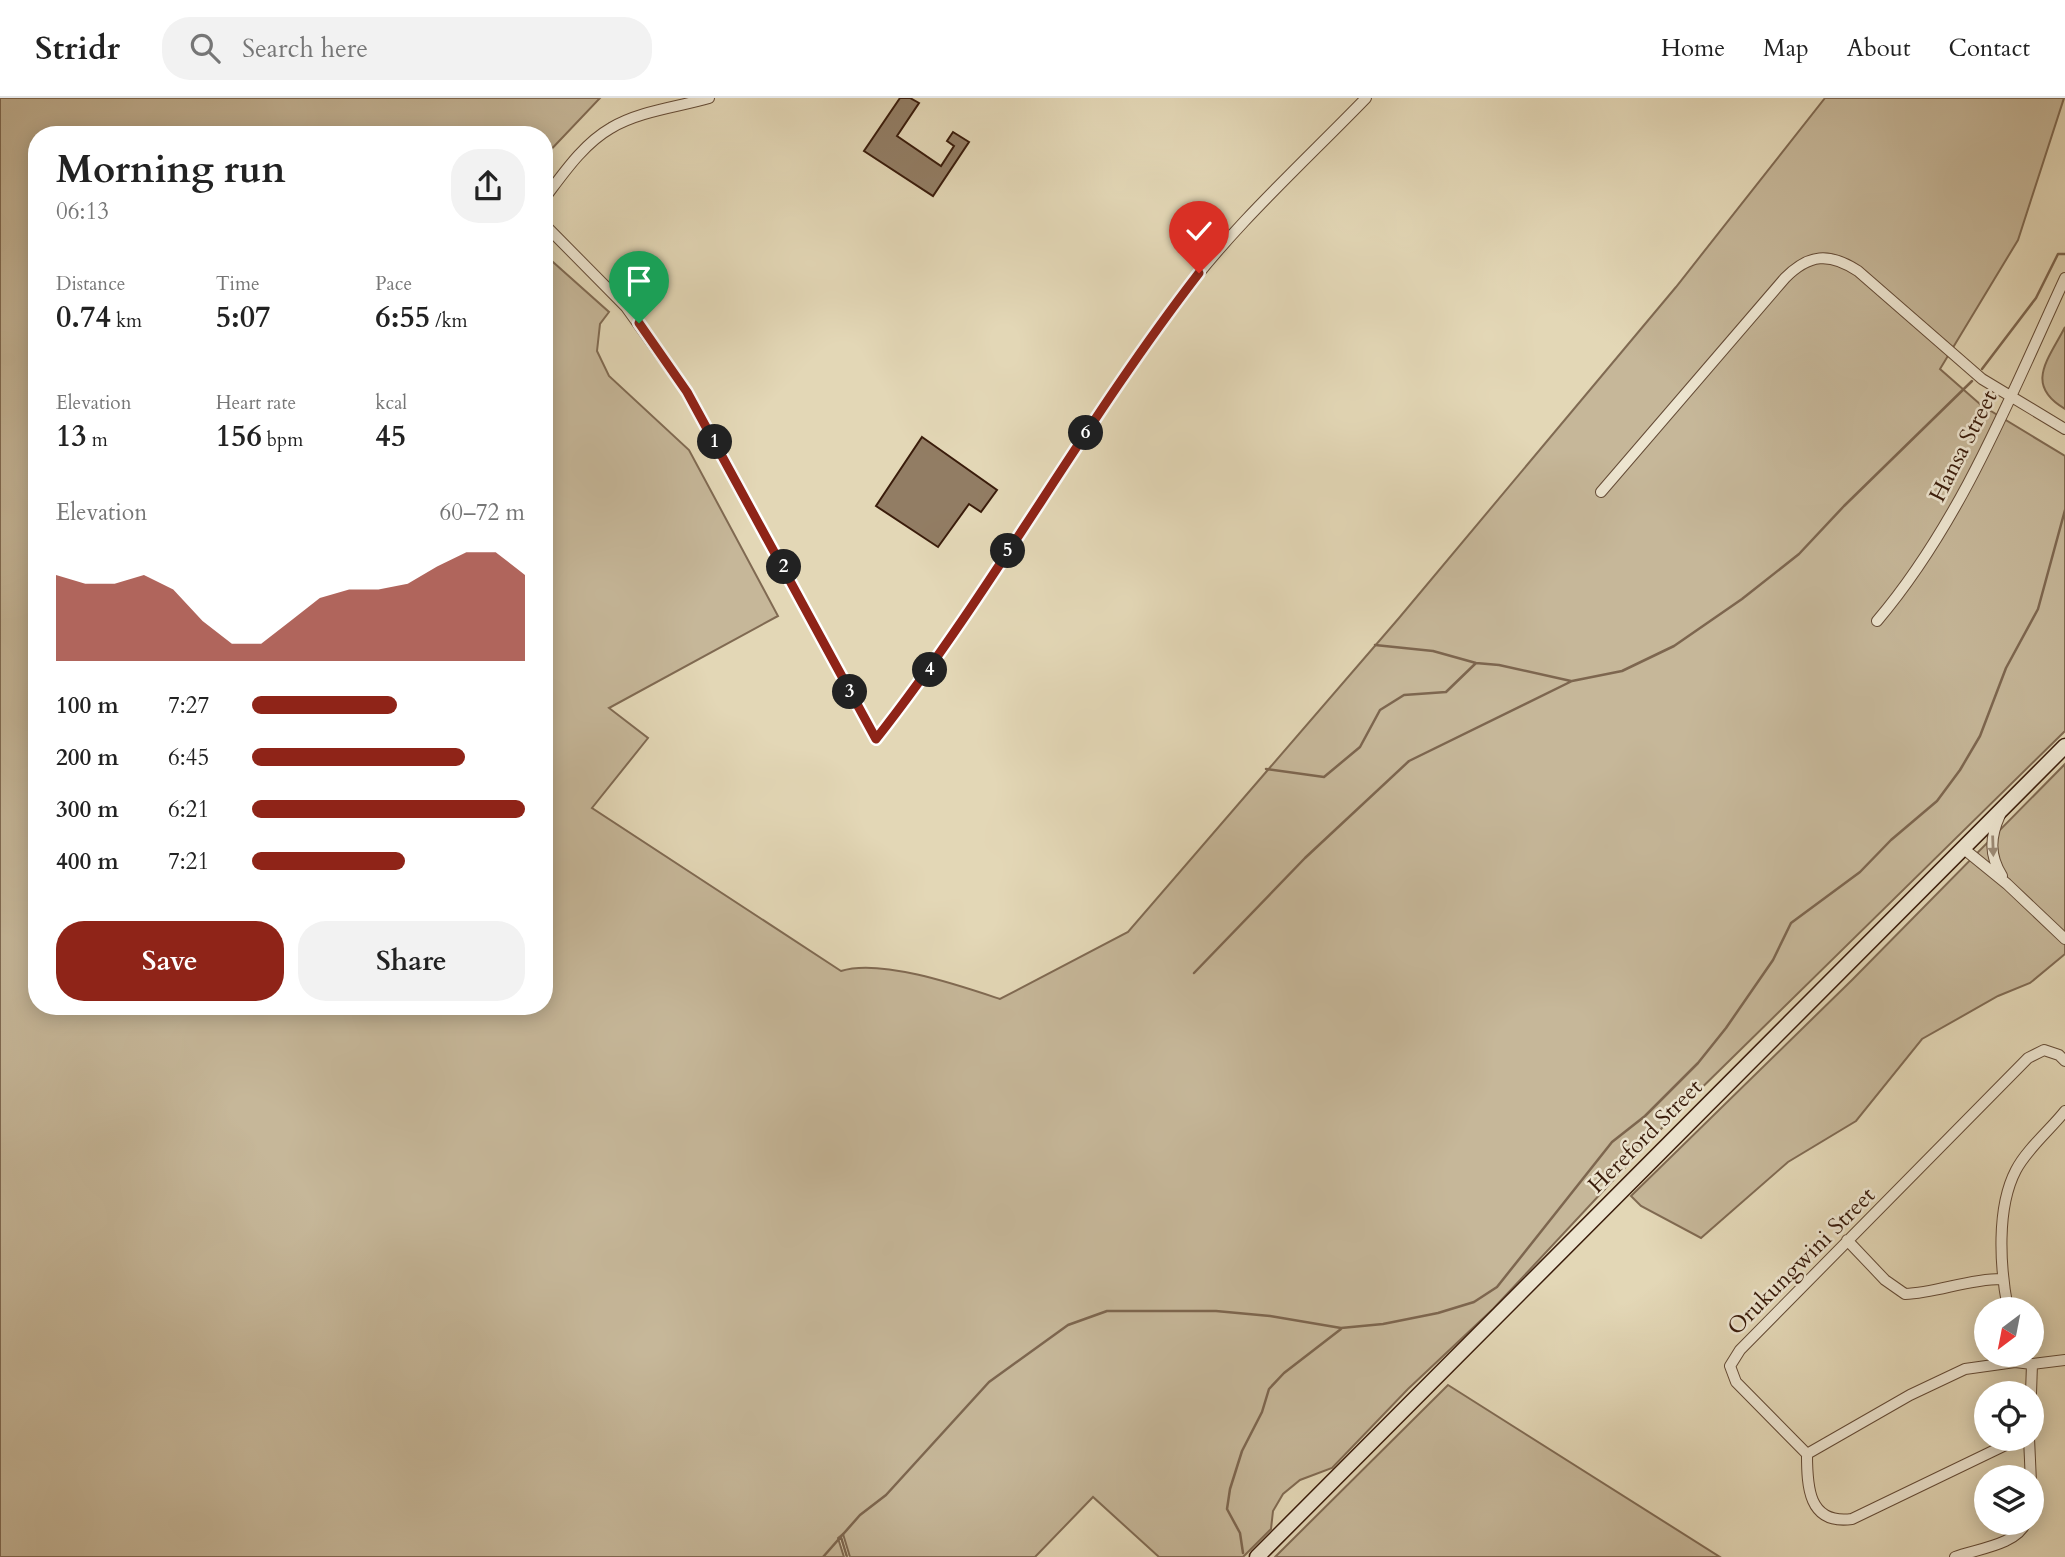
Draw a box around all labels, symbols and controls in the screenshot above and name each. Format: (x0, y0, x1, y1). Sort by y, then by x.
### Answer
search box (162, 17, 652, 80)
text: Stridr (35, 26, 120, 71)
icon: search (186, 29, 224, 67)
text: Search here (242, 31, 368, 66)
text: Home (1661, 32, 1725, 65)
text: Map (1763, 32, 1809, 65)
text: About (1847, 32, 1911, 65)
text: Contact (1949, 32, 2030, 65)
text: Morning run (56, 144, 286, 196)
button: share (451, 149, 525, 223)
text: 06:13 (56, 196, 109, 227)
pin (1169, 201, 1229, 273)
icon: check (1180, 212, 1218, 250)
pin (609, 251, 669, 323)
icon: arrive (620, 262, 658, 300)
text: Distance (56, 271, 125, 297)
text: Time (216, 271, 260, 297)
text: Pace (375, 271, 412, 297)
text: 0.74 (56, 297, 111, 338)
text: 5:07 (216, 297, 270, 338)
text: 6:55 (375, 297, 430, 338)
text: km (111, 308, 142, 334)
text: /km (430, 308, 468, 334)
street label: Hansa Street (1922, 385, 2004, 507)
text: Elevation (56, 390, 131, 416)
text: Heart rate (216, 390, 296, 416)
text: kcal (375, 390, 407, 416)
text: 13 (56, 416, 87, 457)
text: 156 (216, 416, 262, 457)
text: 45 (375, 416, 406, 457)
pin: 6 (1068, 416, 1104, 450)
text: 6 (1081, 419, 1090, 445)
pin: 1 (698, 424, 732, 460)
text: m (87, 427, 108, 453)
text: bpm (262, 427, 303, 453)
text: 1 (710, 428, 719, 454)
text: Elevation (56, 497, 147, 528)
text: 60–72 m (440, 497, 525, 528)
pin: 5 (990, 533, 1026, 568)
text: 5 (1003, 537, 1012, 563)
pin: 2 (766, 550, 802, 584)
text: 2 (779, 553, 788, 579)
pin: 4 (912, 652, 948, 688)
text: 4 (925, 656, 934, 682)
pin: 3 (832, 674, 868, 710)
text: 3 (845, 678, 854, 704)
text: 100 m (56, 690, 119, 721)
text: 7:27 (168, 690, 209, 721)
text: 200 m (56, 742, 119, 773)
text: 6:45 (168, 742, 209, 773)
text: 300 m (56, 794, 119, 825)
text: 6:21 (168, 794, 209, 825)
one-way arrow (1988, 835, 1999, 857)
text: 400 m (56, 846, 119, 877)
text: 7:21 (168, 846, 209, 877)
button: Save (56, 921, 284, 1001)
button: Share (298, 921, 525, 1001)
street label: Hereford Street (1581, 1072, 1709, 1200)
street label: Orukungwini Street (1720, 1180, 1882, 1342)
north arrow (1974, 1297, 2044, 1367)
map controls (1974, 1297, 2044, 1535)
button: locate (1974, 1381, 2044, 1451)
button: layers (1974, 1465, 2044, 1535)

